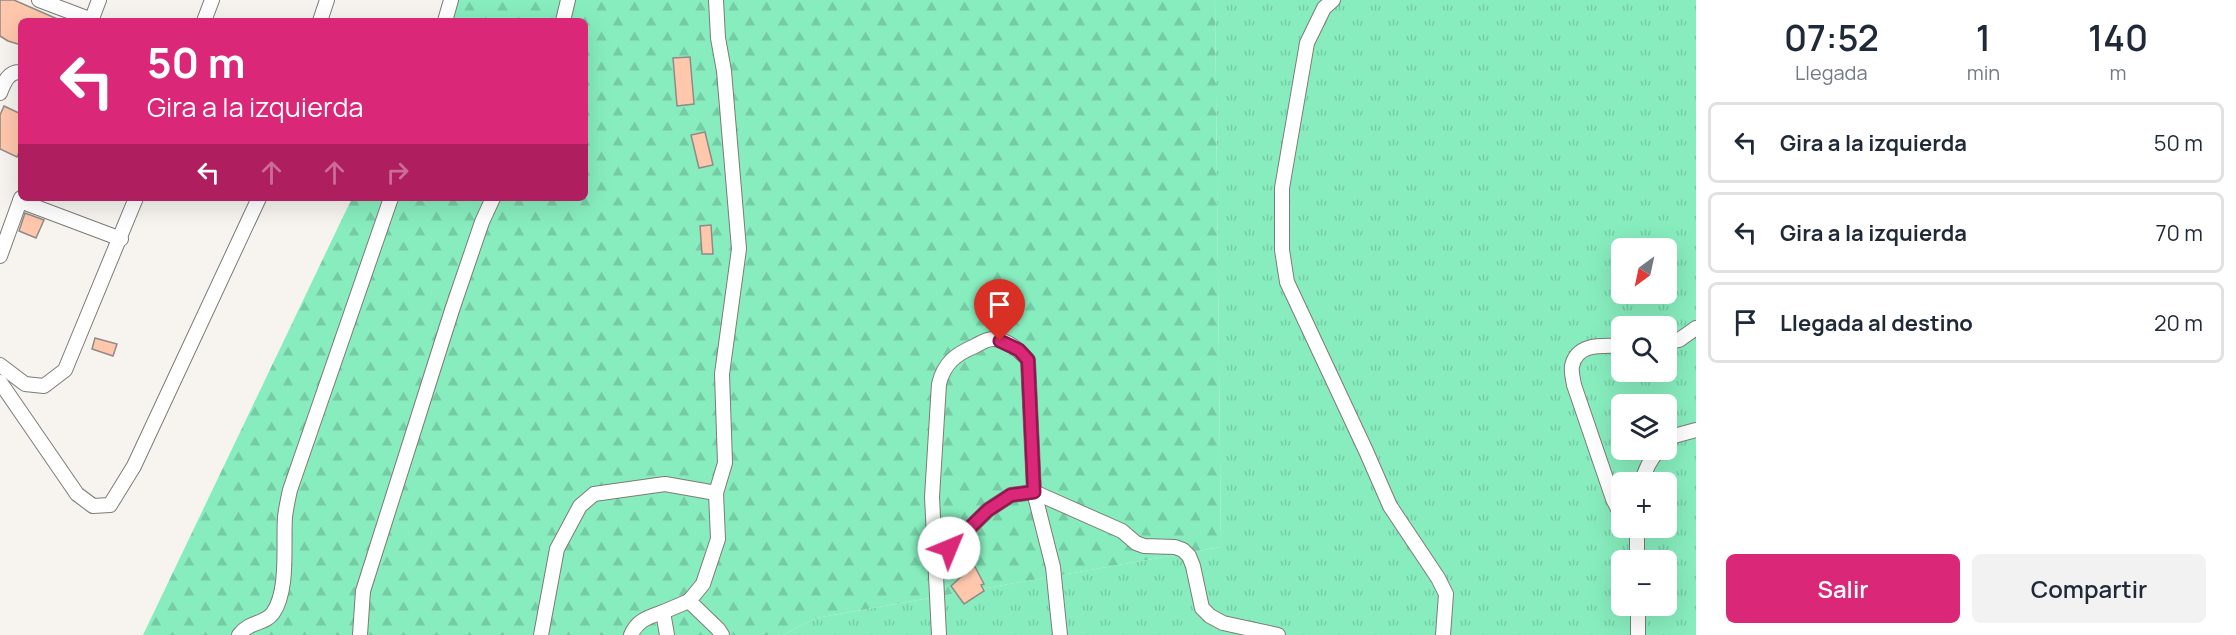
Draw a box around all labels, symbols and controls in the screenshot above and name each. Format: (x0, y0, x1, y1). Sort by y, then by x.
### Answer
text: 07:52 (1784, 13, 1879, 62)
text: 1 (1976, 13, 1991, 62)
text: 140 (2088, 13, 2148, 62)
text: 50 m (147, 33, 245, 91)
icon: left (48, 42, 126, 120)
text: Llegada (1795, 59, 1868, 86)
text: min (1967, 59, 2000, 86)
text: m (2110, 59, 2127, 86)
text: Gira a la izquierda (147, 88, 363, 125)
icon: left (1729, 126, 1762, 159)
text: Gira a la izquierda (1780, 128, 1967, 158)
text: 50 m (2154, 128, 2203, 158)
icon: left (192, 156, 225, 189)
icon: ahead (255, 156, 288, 189)
icon: ahead (318, 156, 351, 189)
icon: right (381, 156, 414, 189)
icon: left (1729, 216, 1762, 249)
text: Gira a la izquierda (1780, 218, 1967, 248)
text: 70 m (2155, 218, 2203, 248)
north arrow (1611, 238, 1677, 304)
map controls (1611, 238, 1677, 616)
pin (974, 279, 1025, 341)
icon: arrive (983, 288, 1016, 321)
icon: arrive (1729, 306, 1762, 339)
text: Llegada al destino (1780, 308, 1973, 338)
text: 20 m (2154, 308, 2203, 338)
button: search (1611, 316, 1677, 382)
button: layers (1611, 394, 1677, 460)
button: + (1611, 472, 1677, 538)
position arrow (917, 516, 981, 580)
button: − (1611, 550, 1677, 616)
button: Salir (1726, 554, 1960, 623)
button: Compartir (1972, 554, 2206, 623)

